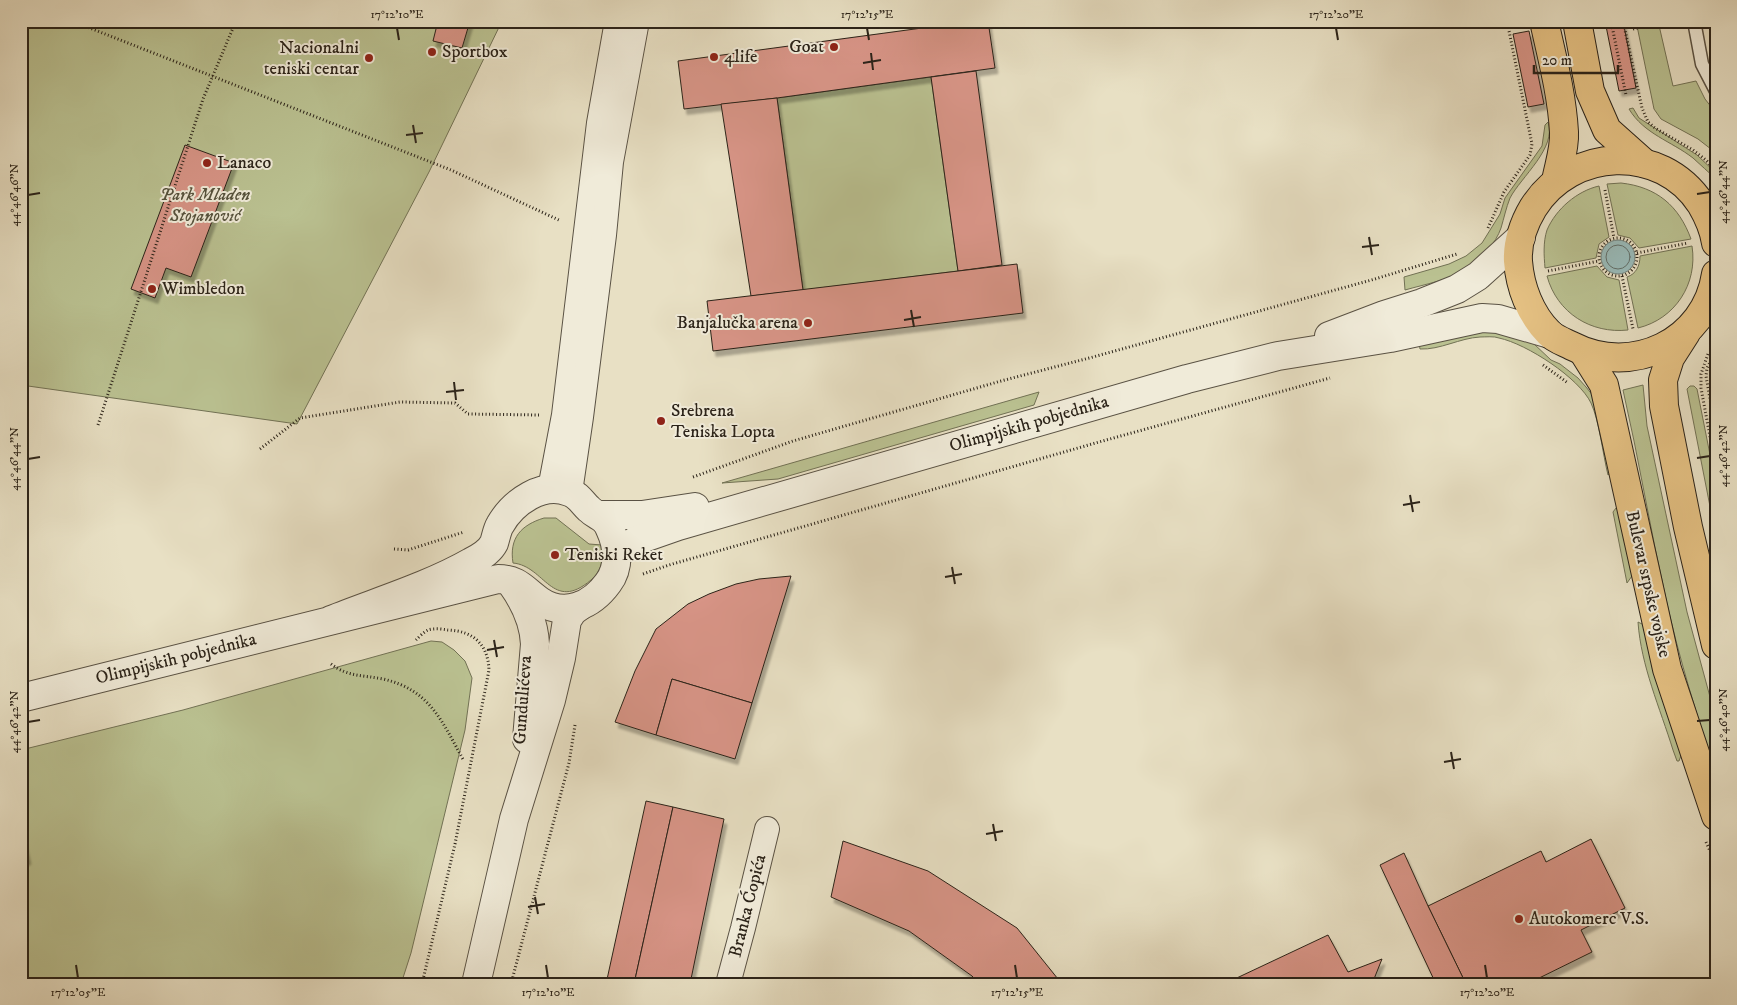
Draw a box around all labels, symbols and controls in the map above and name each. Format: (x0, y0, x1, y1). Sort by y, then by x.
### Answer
text: 17°12'10"E (370, 7, 424, 22)
text: 17°12'15"E (841, 7, 894, 22)
text: 17°12'20"E (1309, 7, 1364, 22)
place label: Goat (789, 36, 824, 58)
place label: Nacionalni teniski centar (264, 37, 359, 80)
place label: Sportbox (442, 41, 508, 63)
marker: Goat (828, 41, 840, 53)
scale bar (1534, 42, 1618, 74)
marker: Sportbox (426, 46, 438, 58)
place label: 4life (724, 46, 758, 68)
marker: 4life (708, 51, 720, 63)
text: 20 m (1542, 51, 1572, 70)
marker: Nacionalni teniski centar (363, 52, 375, 64)
place label: Lanaco (217, 152, 271, 174)
marker: Lanaco (201, 157, 213, 169)
text: 44°46'44"N (1716, 160, 1731, 224)
text: 44°46'46"N (7, 163, 22, 226)
park label: Park Mladen Stojanović (160, 184, 250, 227)
place label: Wimbledon (161, 278, 245, 300)
marker: Wimbledon (146, 283, 158, 295)
place label: Banjalučka arena (677, 312, 798, 334)
marker: Banjalučka arena (802, 317, 814, 329)
street label: Olimpijskih pobjednika (947, 391, 1112, 457)
place label: Srebrena Teniska Lopta (671, 400, 775, 443)
marker: Srebrena Teniska Lopta (655, 415, 667, 427)
text: 44°46'42"N (1716, 425, 1731, 487)
text: 44°46'44"N (7, 427, 22, 491)
street label: Bulevar srpske vojske (1620, 508, 1676, 660)
place label: Teniski Reket (565, 544, 663, 566)
marker: Teniski Reket (549, 549, 561, 561)
street label: Olimpijskih pobjednika (93, 628, 259, 690)
street label: Gundulićeva (509, 654, 537, 745)
text: 44°46'40"N (1716, 688, 1731, 752)
text: 44°46'42"N (7, 691, 22, 753)
street label: Branka Ćopića (724, 852, 771, 960)
place label: Autokomerc V.S. (1529, 908, 1649, 930)
marker: Autokomerc V.S. (1513, 913, 1525, 925)
text: 17°12'05"E (51, 985, 106, 1000)
text: 17°12'10"E (521, 985, 575, 1000)
text: 17°12'15"E (991, 985, 1044, 1000)
text: 17°12'20"E (1460, 985, 1515, 1000)

